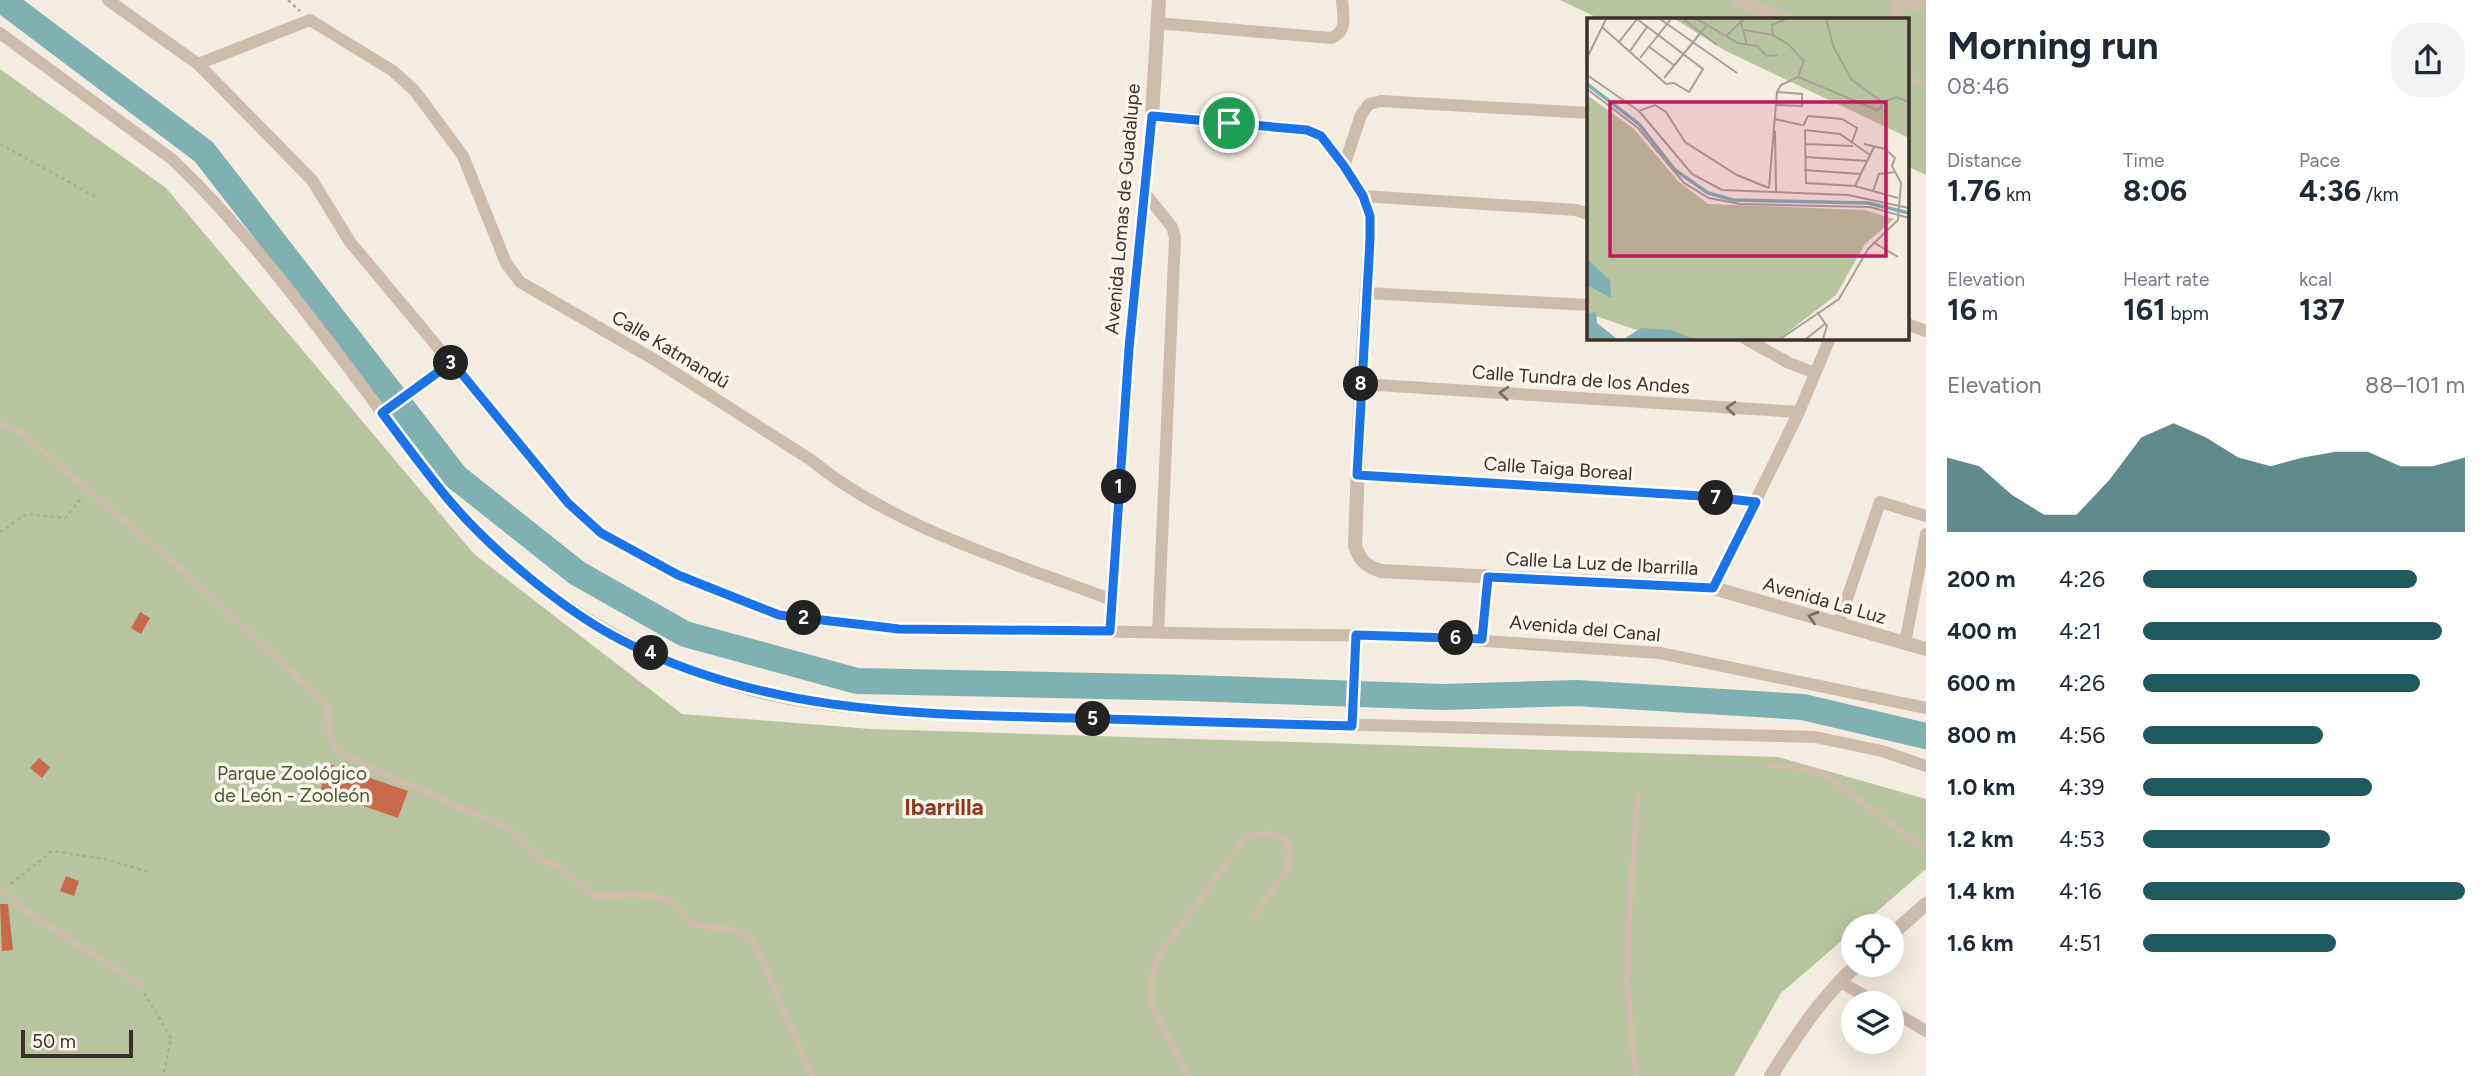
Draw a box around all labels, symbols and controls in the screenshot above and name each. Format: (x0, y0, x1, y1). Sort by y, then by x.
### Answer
inset map (1587, 18, 1909, 340)
text: Morning run (1947, 23, 2159, 69)
button: share (2391, 23, 2465, 97)
text: 08:46 (1947, 72, 2009, 100)
street label: Avenida Lomas de Guadalupe (1100, 83, 1145, 335)
pin (1199, 93, 1259, 153)
icon: arrive (1210, 104, 1248, 142)
text: Distance (1947, 149, 2021, 172)
text: Time (2123, 149, 2164, 172)
text: Pace (2299, 149, 2340, 172)
text: 1.76 (1947, 172, 2001, 209)
text: 8:06 (2123, 172, 2187, 209)
text: 4:36 (2299, 172, 2361, 209)
text: km (2001, 183, 2031, 206)
text: /km (2361, 183, 2399, 206)
text: Elevation (1947, 268, 2025, 291)
text: Heart rate (2123, 268, 2209, 291)
text: kcal (2299, 268, 2332, 291)
text: 16 (1947, 291, 1977, 328)
text: 161 (2123, 291, 2166, 328)
text: 137 (2299, 291, 2345, 328)
text: m (1977, 302, 1998, 325)
text: bpm (2166, 302, 2209, 325)
street label: Calle Katmandú (608, 305, 734, 394)
pin: 3 (434, 346, 468, 380)
text: 3 (445, 351, 456, 374)
street label: Calle Tundra de los Andes (1471, 360, 1691, 399)
pin: 8 (1344, 366, 1378, 402)
text: Elevation (1947, 371, 2042, 399)
text: 88–101 m (2365, 371, 2465, 399)
text: 8 (1355, 372, 1366, 395)
one-way arrow (1498, 386, 1509, 401)
one-way arrow (1725, 400, 1736, 415)
street label: Calle Taiga Boreal (1483, 452, 1633, 485)
pin: 1 (1102, 470, 1136, 504)
text: 1 (1114, 475, 1123, 498)
pin: 7 (1698, 480, 1734, 516)
text: 7 (1710, 486, 1721, 509)
street label: Calle La Luz de Ibarrilla (1505, 547, 1699, 580)
text: 200 m (1947, 565, 2016, 593)
text: 4:26 (2059, 565, 2105, 593)
street label: Avenida La Luz (1761, 572, 1889, 629)
pin: 2 (786, 600, 822, 636)
text: 2 (798, 606, 809, 629)
street label: Avenida del Canal (1509, 610, 1661, 647)
one-way arrow (1807, 611, 1819, 626)
text: 400 m (1947, 617, 2017, 645)
text: 4:21 (2059, 617, 2101, 645)
pin: 6 (1438, 620, 1474, 656)
text: 6 (1450, 626, 1461, 649)
pin: 4 (634, 636, 668, 670)
text: 4 (644, 641, 657, 664)
text: 600 m (1947, 669, 2016, 697)
text: 4:26 (2059, 669, 2105, 697)
pin: 5 (1076, 702, 1110, 736)
text: 5 (1087, 707, 1098, 730)
text: 800 m (1947, 721, 2016, 749)
text: 4:56 (2059, 721, 2105, 749)
park label: Parque Zoológico de León - Zooleón (214, 762, 370, 807)
text: 1.0 km (1947, 773, 2015, 801)
text: 4:39 (2059, 773, 2105, 801)
district label: Ibarrilla (904, 793, 984, 821)
text: 1.2 km (1947, 825, 2014, 853)
text: 4:53 (2059, 825, 2105, 853)
text: 1.4 km (1947, 877, 2015, 905)
text: 4:16 (2059, 877, 2102, 905)
map controls (1841, 914, 1904, 1054)
button: locate (1841, 914, 1904, 977)
text: 1.6 km (1947, 929, 2014, 957)
text: 4:51 (2059, 929, 2102, 957)
button: layers (1841, 991, 1904, 1054)
scale bar (21, 1027, 133, 1059)
text: 50 m (32, 1030, 76, 1053)

